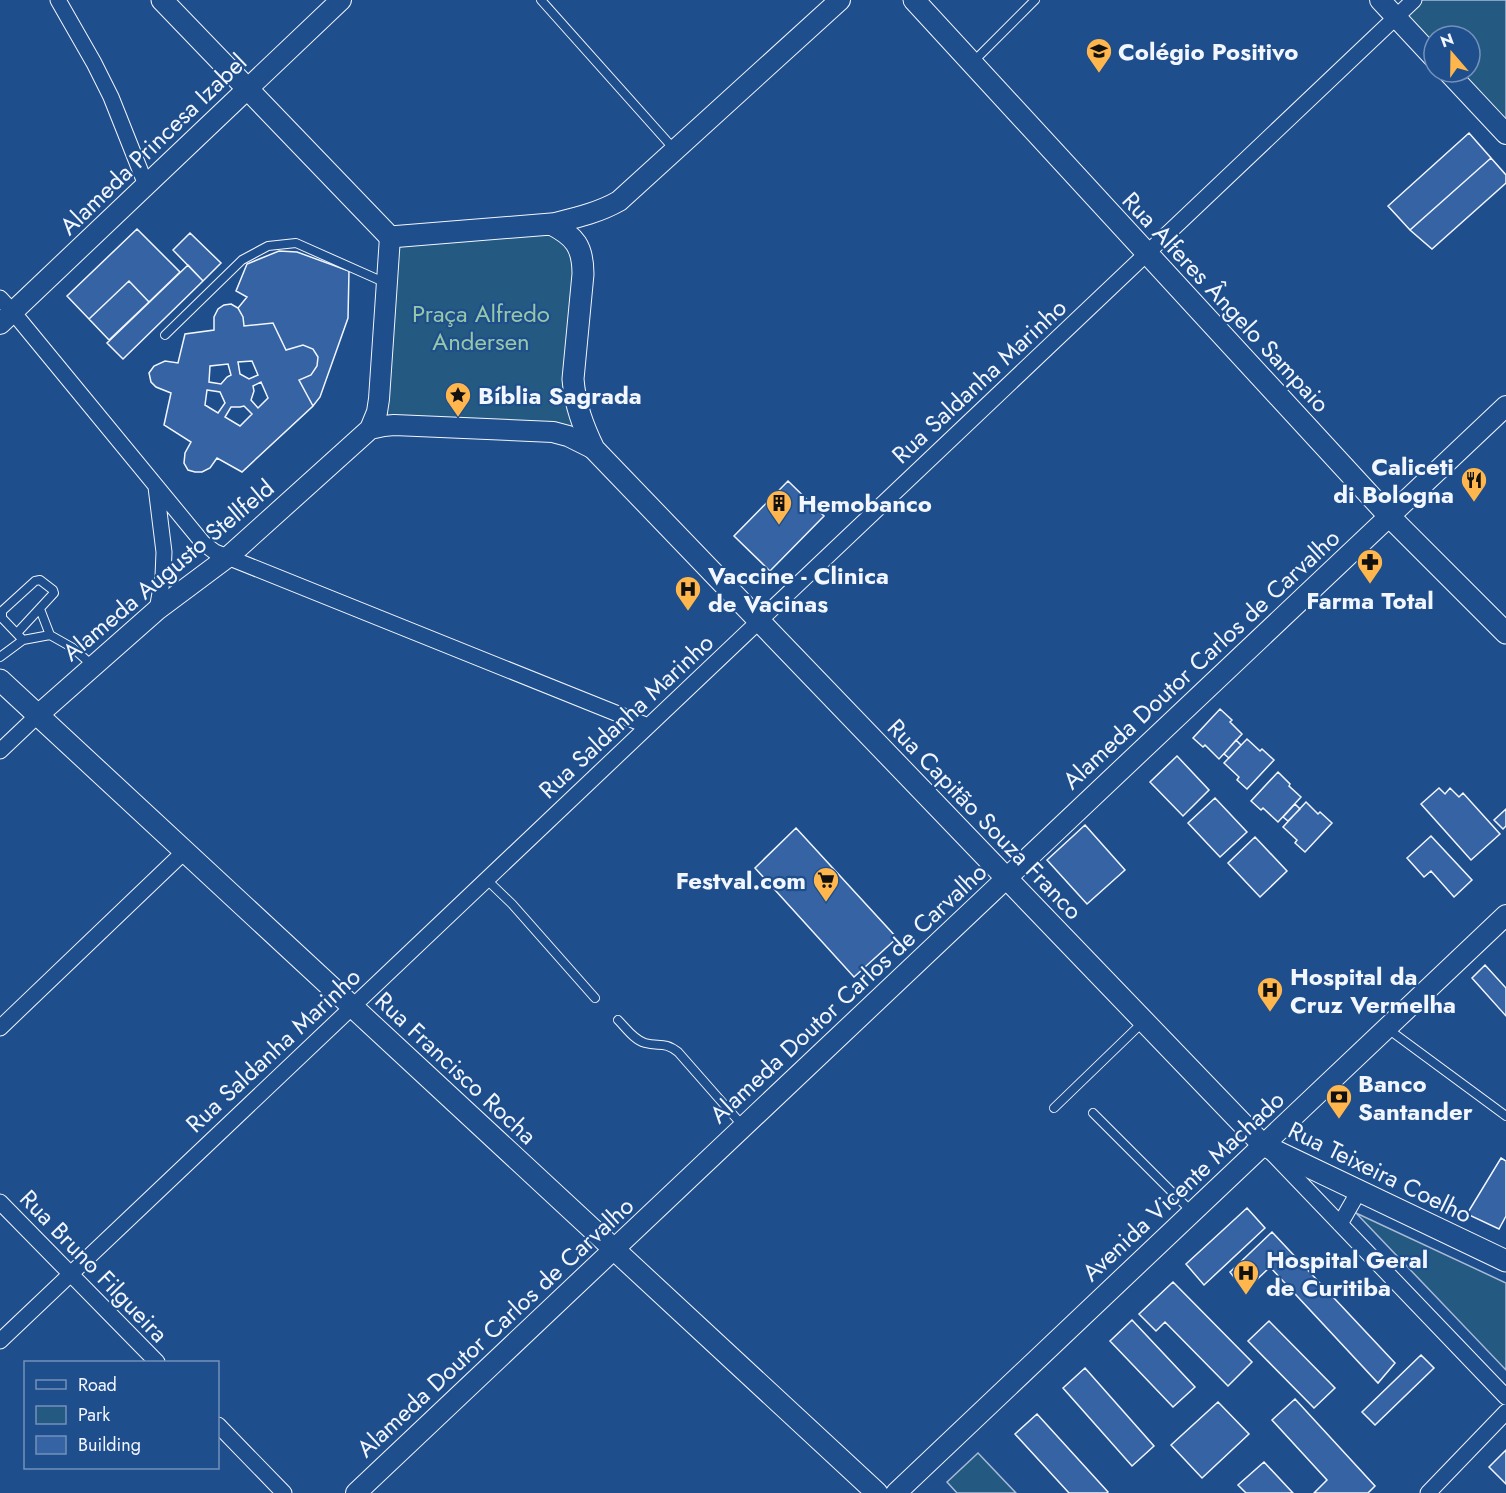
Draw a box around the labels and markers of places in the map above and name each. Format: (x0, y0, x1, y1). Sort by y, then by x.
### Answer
place label: Colégio Positivo (1118, 34, 1299, 69)
school or university icon: Colégio Positivo (1084, 36, 1114, 74)
place label: Bíblia Sagrada (478, 378, 642, 413)
place icon: Bíblia Sagrada (443, 380, 473, 418)
place label: Caliceti di Bologna (1333, 449, 1454, 512)
restaurant icon: Caliceti di Bologna (1459, 465, 1489, 503)
place label: Hemobanco (798, 486, 932, 521)
building icon: Hemobanco (764, 488, 794, 526)
pharmacy icon: Farma Total (1355, 547, 1385, 585)
place label: Vaccine - Clinica de Vacinas (707, 558, 889, 621)
hospital icon: Vaccine - Clinica de Vacinas (673, 574, 703, 612)
place label: Farma Total (1306, 583, 1434, 618)
place label: Festval.com (676, 863, 806, 898)
supermarket icon: Festval.com (811, 865, 841, 903)
place label: Hospital da Cruz Vermelha (1290, 959, 1456, 1022)
hospital icon: Hospital da Cruz Vermelha (1255, 975, 1285, 1013)
place label: Banco Santander (1358, 1066, 1473, 1129)
bank icon: Banco Santander (1324, 1082, 1354, 1120)
place label: Hospital Geral de Curitiba (1266, 1242, 1428, 1305)
hospital icon: Hospital Geral de Curitiba (1231, 1258, 1261, 1296)

